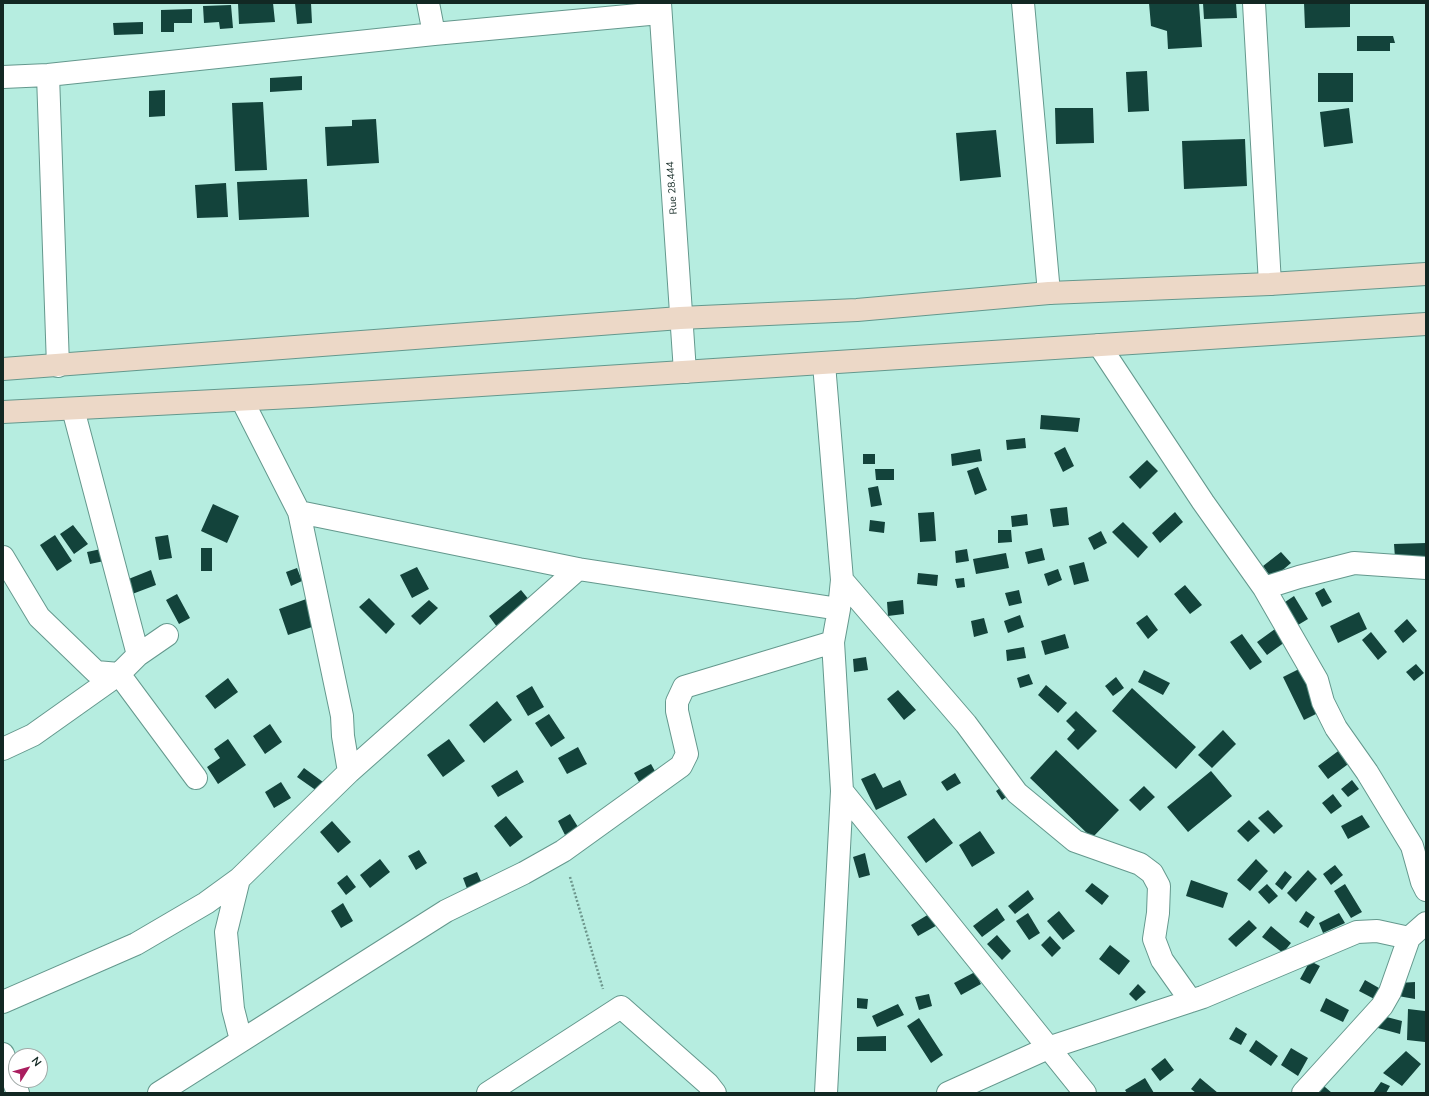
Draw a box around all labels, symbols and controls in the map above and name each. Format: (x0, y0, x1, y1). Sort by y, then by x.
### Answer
street label: Rue 28.444 (664, 161, 680, 215)
north arrow (8, 1048, 48, 1088)
text: N (29, 1054, 45, 1069)

